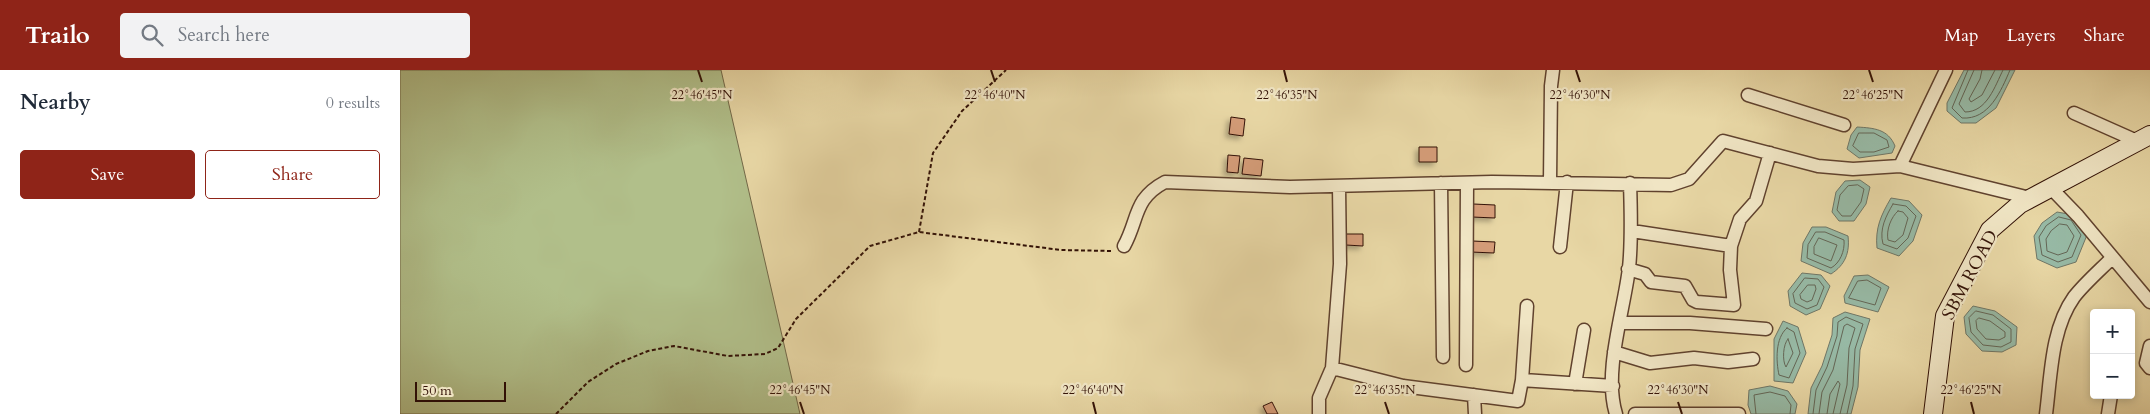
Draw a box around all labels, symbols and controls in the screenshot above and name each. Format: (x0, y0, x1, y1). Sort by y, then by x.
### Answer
search box (120, 13, 470, 58)
text: Trailo (25, 19, 90, 52)
icon: search (138, 21, 166, 49)
text: Search here (178, 22, 270, 48)
text: Map (1944, 23, 1979, 48)
text: Layers (2007, 23, 2056, 48)
text: Share (2084, 23, 2125, 48)
text: 22°46'45"N (672, 87, 733, 103)
text: 22°46'40"N (965, 87, 1026, 103)
text: 22°46'35"N (1257, 87, 1318, 103)
text: 22°46'30"N (1550, 87, 1611, 103)
text: 22°46'25"N (1843, 87, 1904, 103)
text: Nearby (20, 88, 91, 117)
text: 0 results (326, 92, 380, 114)
button: Save (20, 150, 195, 199)
button: Share (205, 150, 380, 199)
street label: SBM ROAD (1936, 226, 2004, 324)
map controls (2090, 309, 2135, 399)
button: + (2090, 309, 2135, 354)
button: − (2090, 354, 2135, 399)
scale bar (415, 379, 506, 402)
text: 50 m (422, 381, 452, 400)
text: 22°46'45"N (770, 382, 831, 398)
text: 22°46'40"N (1063, 382, 1124, 398)
text: 22°46'35"N (1355, 382, 1416, 398)
text: 22°46'30"N (1648, 382, 1709, 398)
text: 22°46'25"N (1941, 382, 2002, 398)

